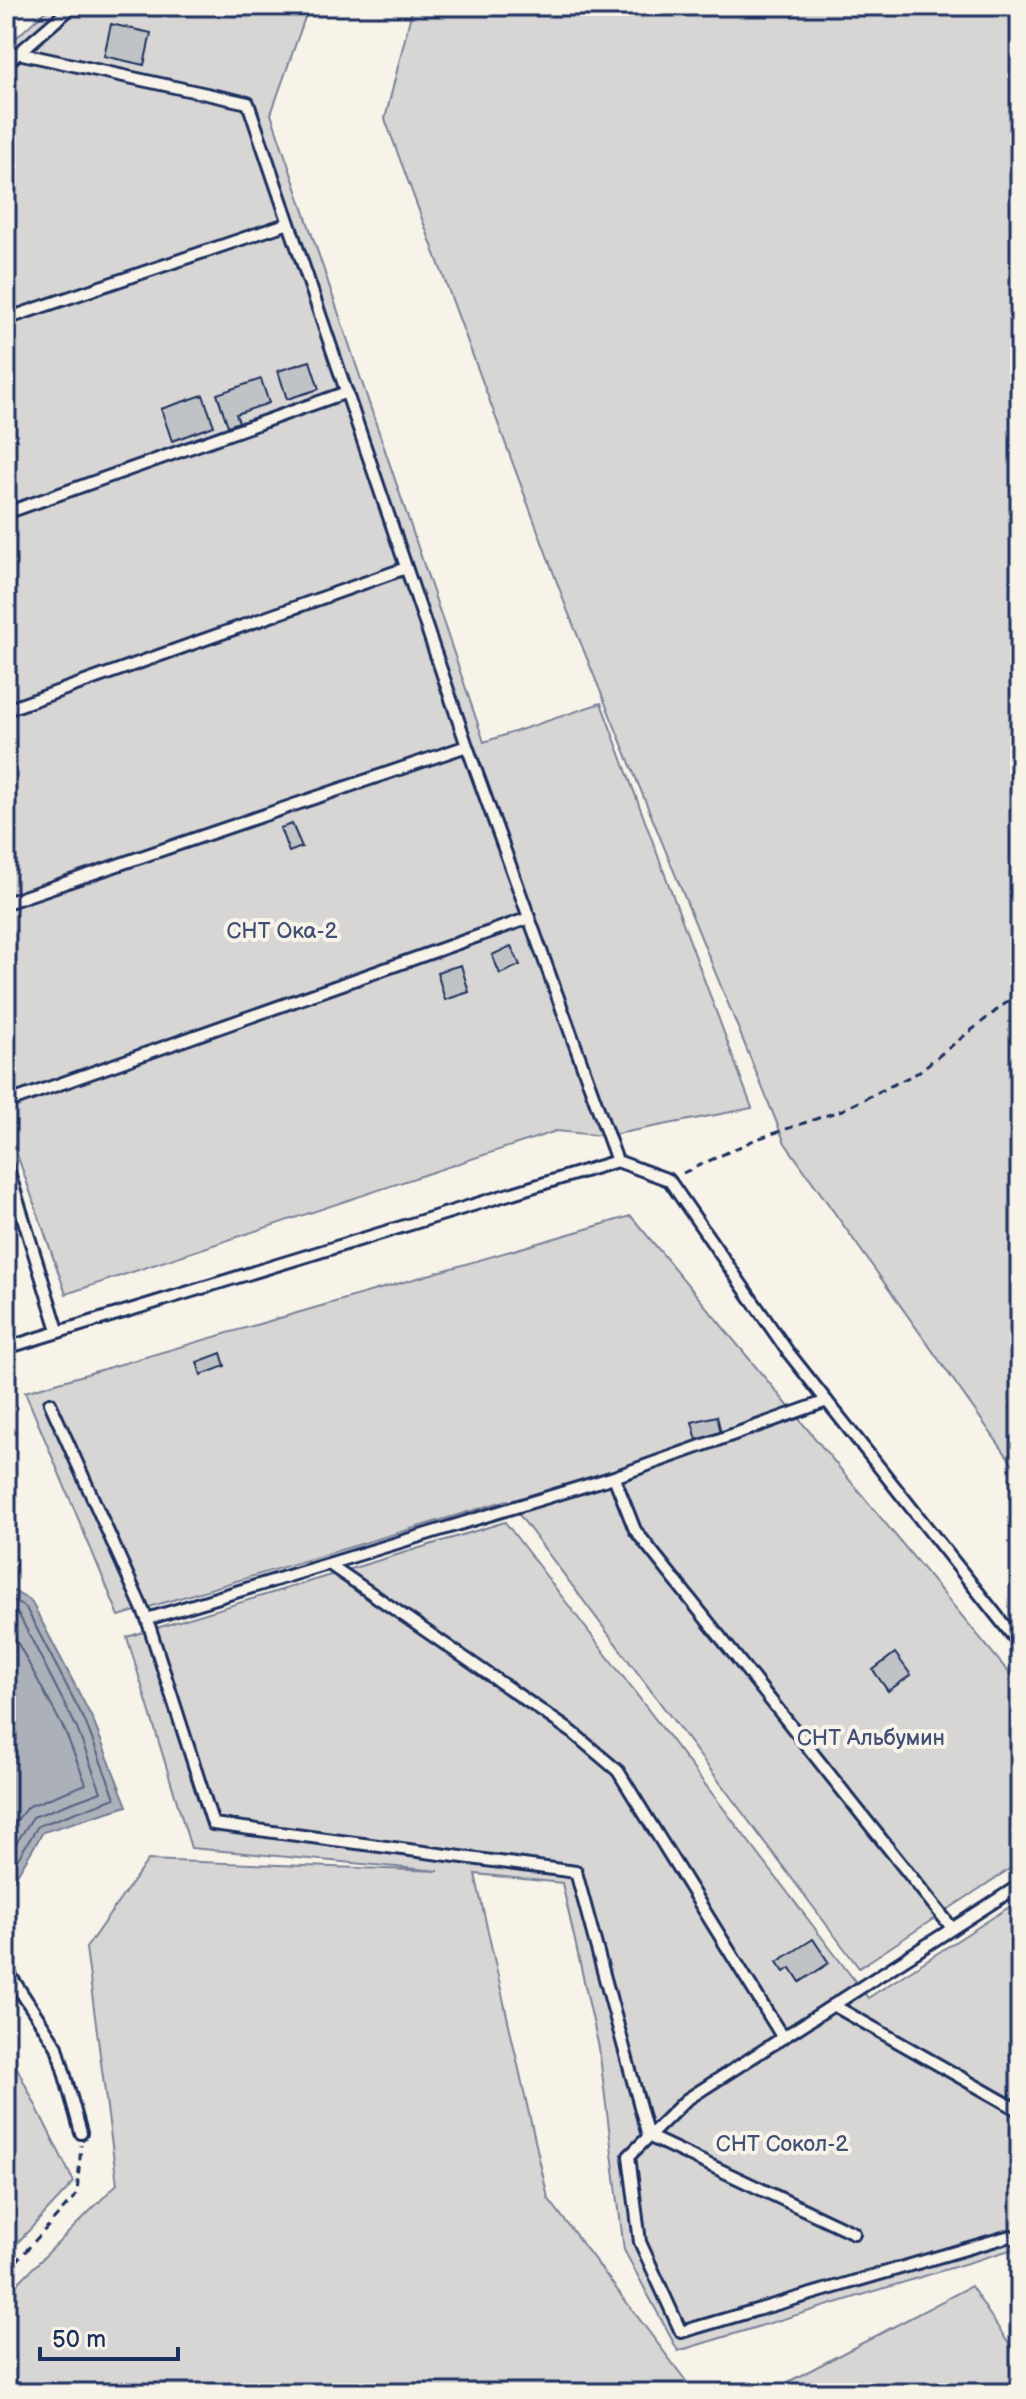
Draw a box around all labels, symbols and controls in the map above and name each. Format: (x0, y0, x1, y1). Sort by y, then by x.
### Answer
park label: СНТ Ока-2 (226, 918, 338, 945)
park label: СНТ Альбумин (797, 1725, 945, 1752)
park label: СНТ Сокол-2 (716, 2131, 848, 2158)
scale bar (40, 2311, 178, 2361)
text: 50 m (52, 2325, 106, 2354)

